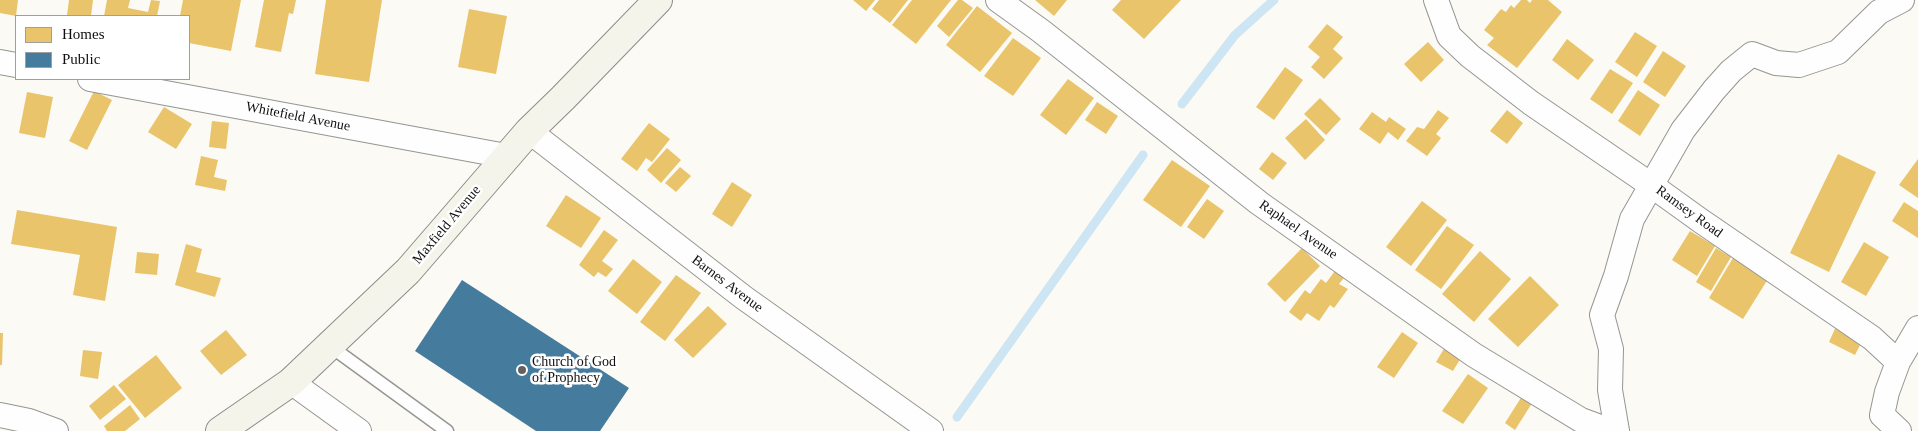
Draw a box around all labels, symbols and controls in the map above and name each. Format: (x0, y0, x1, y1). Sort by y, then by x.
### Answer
legend (15, 15, 190, 80)
text: Homes (62, 26, 105, 42)
text: Public (62, 51, 100, 67)
street label: Whitefield Avenue (244, 99, 352, 135)
street label: Maxfield Avenue (409, 182, 485, 268)
street label: Ramsey Road (1652, 182, 1726, 242)
street label: Raphael Avenue (1256, 197, 1340, 263)
street label: Barnes Avenue (688, 252, 766, 316)
place label: Church of God of Prophecy (532, 354, 616, 387)
marker: Church of God of Prophecy (516, 364, 528, 376)

